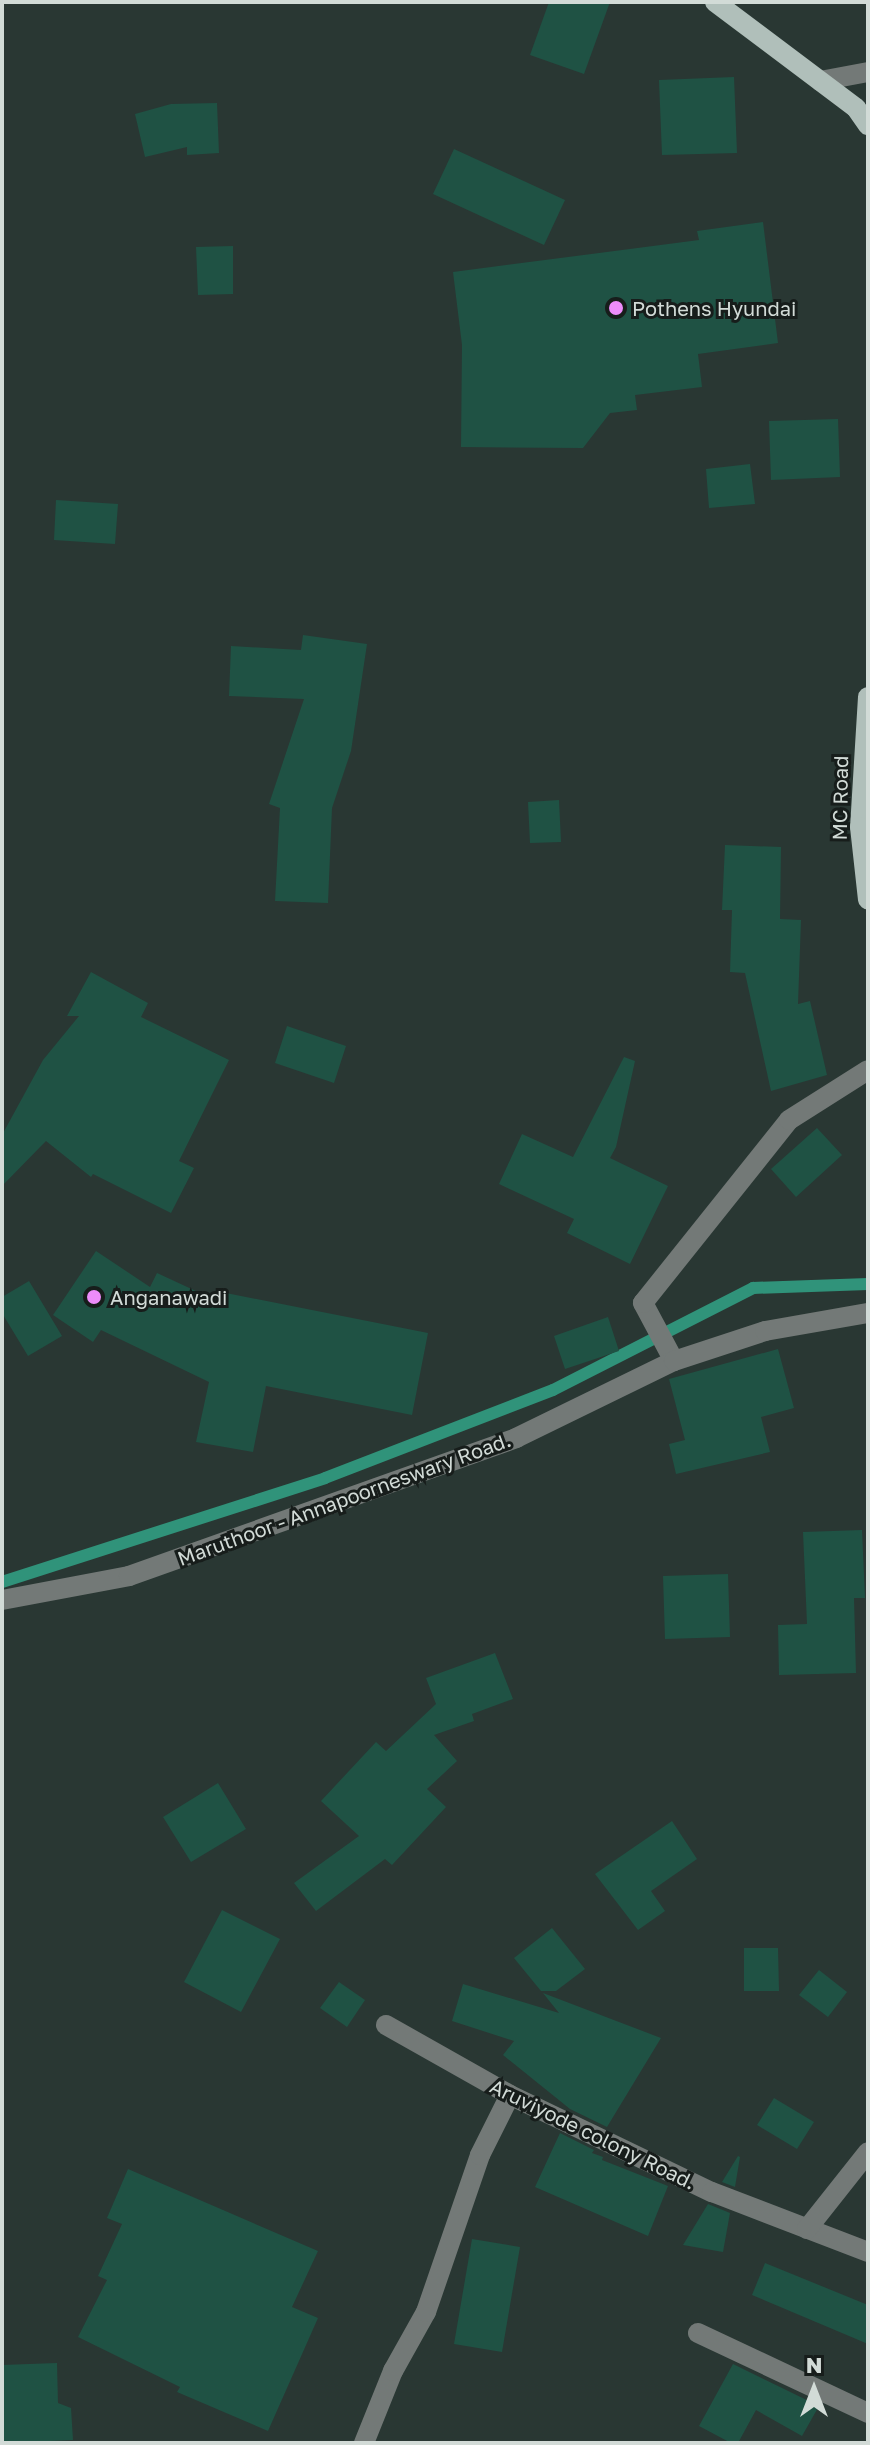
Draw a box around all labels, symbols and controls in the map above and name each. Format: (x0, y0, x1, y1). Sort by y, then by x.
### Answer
place label: Pothens Hyundai (632, 296, 796, 320)
marker: Pothens Hyundai (607, 299, 625, 317)
street label: MC Road (827, 755, 853, 841)
place label: Anganawadi (110, 1285, 227, 1309)
marker: Anganawadi (85, 1288, 103, 1306)
street label: Maruthoor - Annapoorneswary Road. (174, 1427, 514, 1571)
street label: Aruviyode colony Road. (486, 2074, 700, 2194)
north arrow (774, 2349, 854, 2429)
text: N (806, 2351, 822, 2378)

